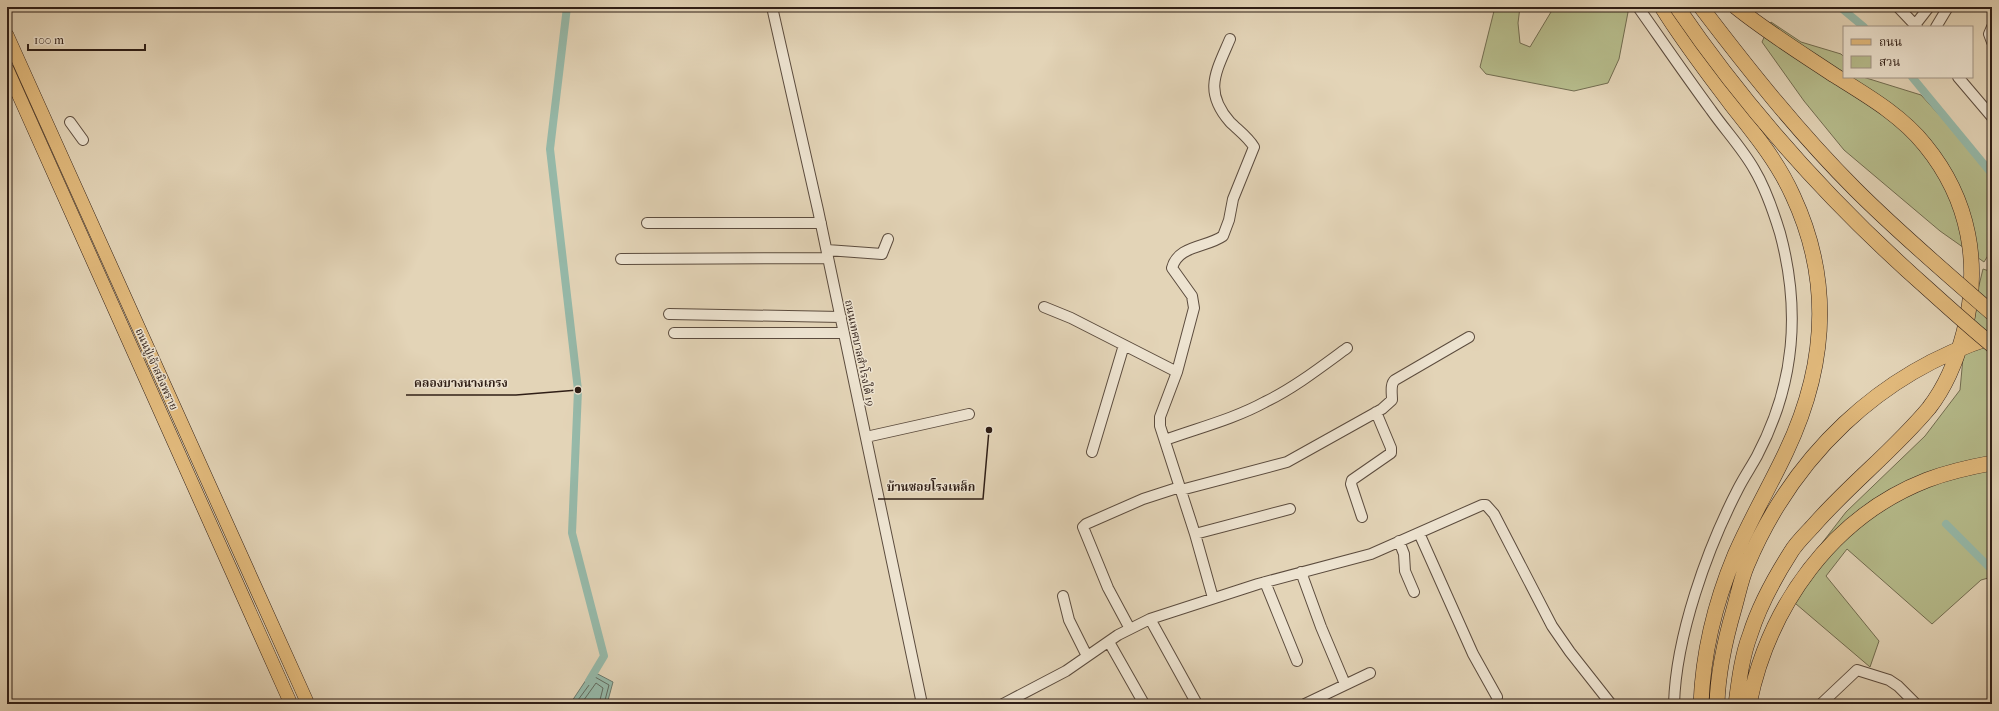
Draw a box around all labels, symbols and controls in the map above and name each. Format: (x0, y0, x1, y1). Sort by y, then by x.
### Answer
scale bar (28, 26, 145, 52)
legend (1843, 26, 1973, 78)
text: 100 m (34, 33, 64, 47)
text: ถนน (1879, 35, 1902, 49)
text: สวน (1879, 55, 1901, 69)
street label: ถนนเทศบาลสำโรงใต้ 19 (842, 298, 878, 408)
street label: ถนนปู่เจ้าสมิงพราย (133, 326, 180, 412)
callout: คลองบางนางเกรง (406, 371, 516, 395)
text: คลองบางนางเกรง (414, 376, 508, 390)
callout: บ้านซอยโรงเหล็ก (878, 475, 983, 499)
text: บ้านซอยโรงเหล็ก (887, 478, 975, 494)

